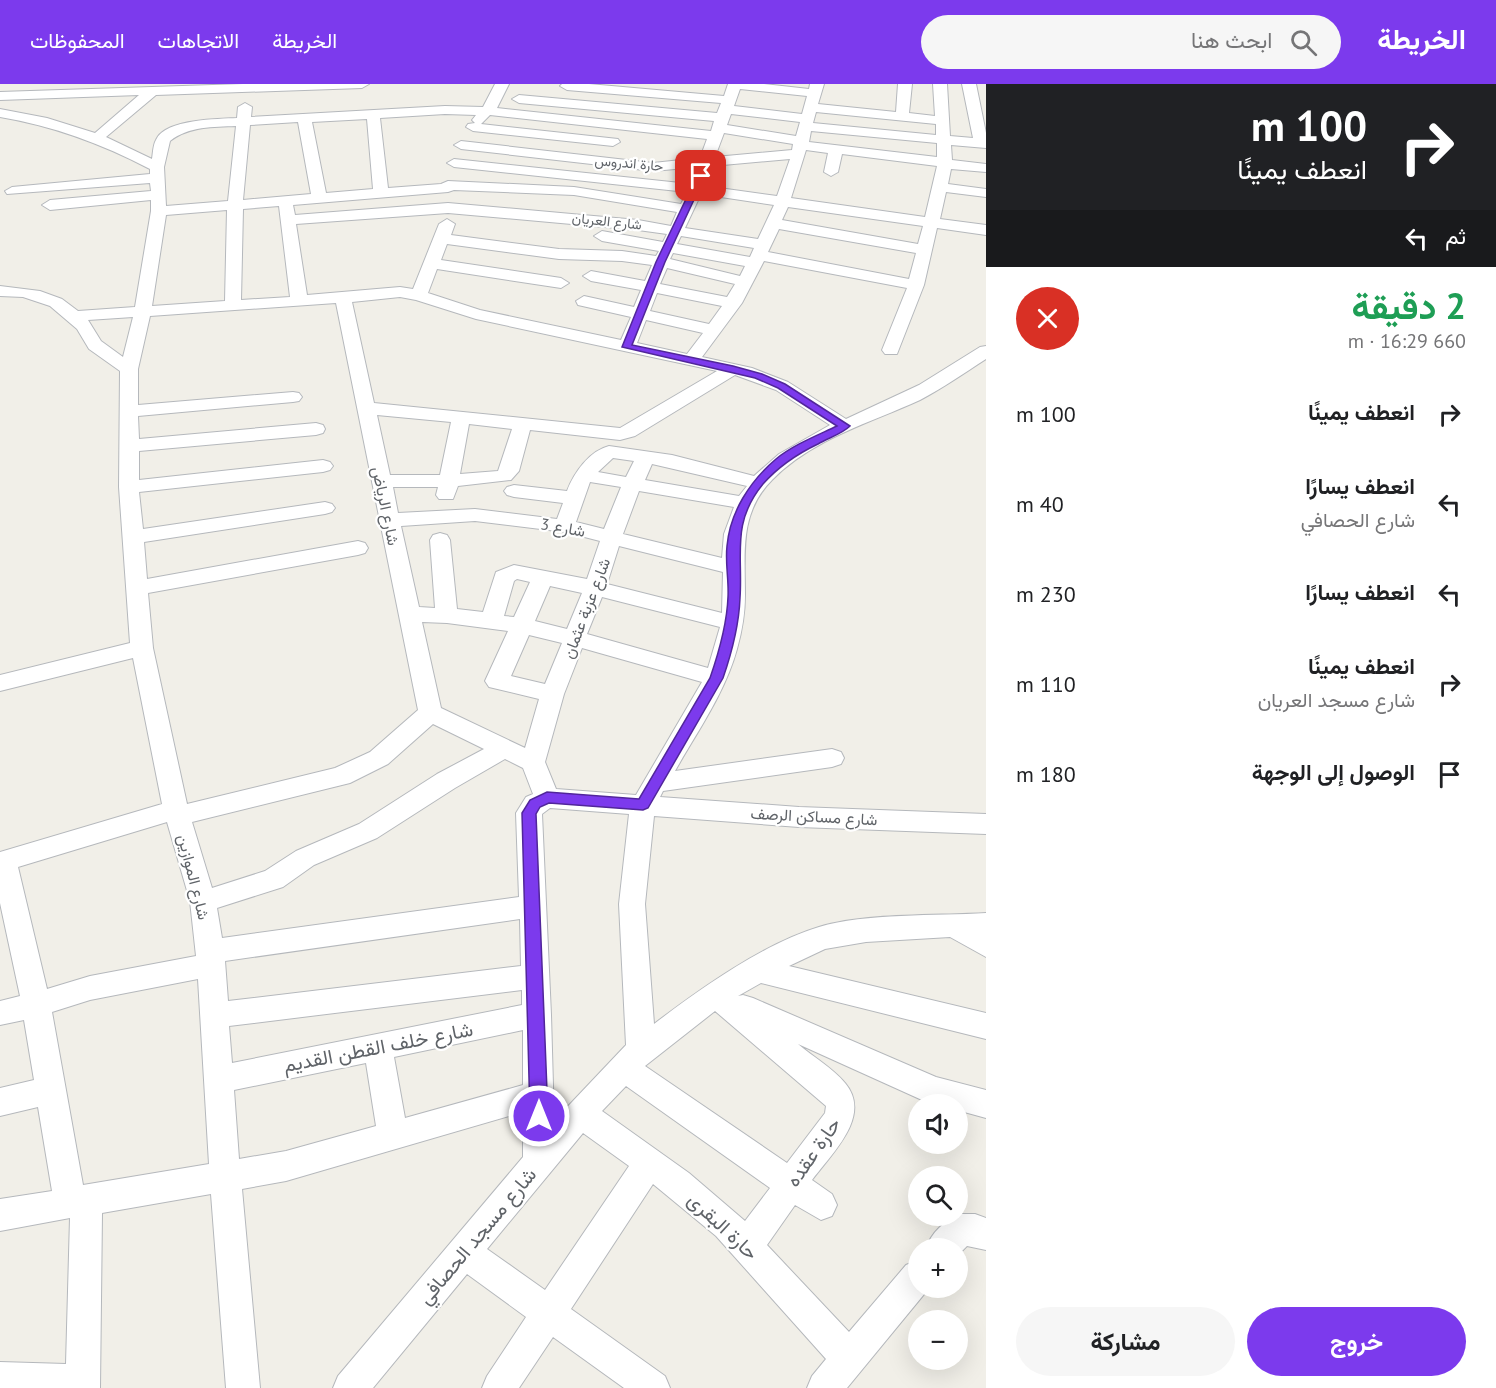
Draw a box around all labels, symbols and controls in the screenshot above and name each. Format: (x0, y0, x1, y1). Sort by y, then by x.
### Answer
search box (921, 15, 1341, 69)
text: الخريطة (1377, 20, 1466, 57)
text: ابحث هنا (1191, 26, 1272, 54)
icon: search (1287, 26, 1320, 59)
text: المحفوظات (30, 27, 125, 54)
text: الاتجاهات (158, 27, 239, 54)
text: الخريطة (272, 27, 337, 54)
text: 100 m (1251, 98, 1367, 153)
icon: right (1388, 108, 1466, 186)
pin (675, 150, 726, 201)
street label: حارة اندروس (594, 151, 664, 175)
text: انعطف يمينًا (1237, 152, 1367, 186)
icon: arrive (684, 159, 717, 192)
street label: شارع العريان (571, 208, 643, 236)
icon: left (1400, 222, 1433, 255)
text: ثم (1445, 222, 1466, 250)
text: 2 دقيقة (1352, 282, 1466, 329)
button: close (1016, 287, 1079, 350)
text: 660 m · 16:29 (1348, 328, 1466, 354)
text: انعطف يمينًا (1308, 398, 1415, 426)
icon: right (1433, 398, 1466, 431)
text: 100 m (1016, 400, 1076, 428)
street label: شارع الرياض (366, 465, 404, 548)
text: انعطف يسارًا (1305, 472, 1415, 500)
icon: left (1433, 488, 1466, 521)
text: 40 m (1016, 490, 1064, 518)
text: شارع الحصافي (1301, 507, 1415, 533)
street label: شارع 3 (539, 513, 587, 543)
street label: شارع عزبة عثمان (558, 555, 616, 662)
text: انعطف يسارًا (1305, 578, 1415, 606)
icon: left (1433, 578, 1466, 611)
text: 230 m (1016, 580, 1076, 608)
text: انعطف يمينًا (1308, 652, 1415, 680)
icon: right (1433, 668, 1466, 701)
text: 110 m (1016, 670, 1076, 698)
text: شارع مسجد العريان (1258, 687, 1415, 713)
text: الوصول إلى الوجهة (1252, 758, 1415, 786)
icon: arrive (1433, 758, 1466, 791)
text: 180 m (1016, 760, 1076, 788)
street label: شارع مساكن الرصف (750, 803, 878, 831)
street label: شارع الموازين (172, 832, 214, 922)
street label: شارع خلف القطن القديم (281, 1016, 475, 1079)
position arrow (507, 1084, 571, 1148)
map controls (908, 1094, 968, 1370)
button: sound (908, 1094, 968, 1154)
street label: حارة عقده (780, 1112, 846, 1192)
street label: شارع مسجد الحصافي (412, 1162, 545, 1313)
button: search (908, 1166, 968, 1226)
street label: حارة البقرى (682, 1187, 764, 1265)
button: + (908, 1238, 968, 1298)
button: مشاركة (1016, 1307, 1235, 1376)
button: خروج (1247, 1307, 1466, 1376)
button: − (908, 1310, 968, 1370)

